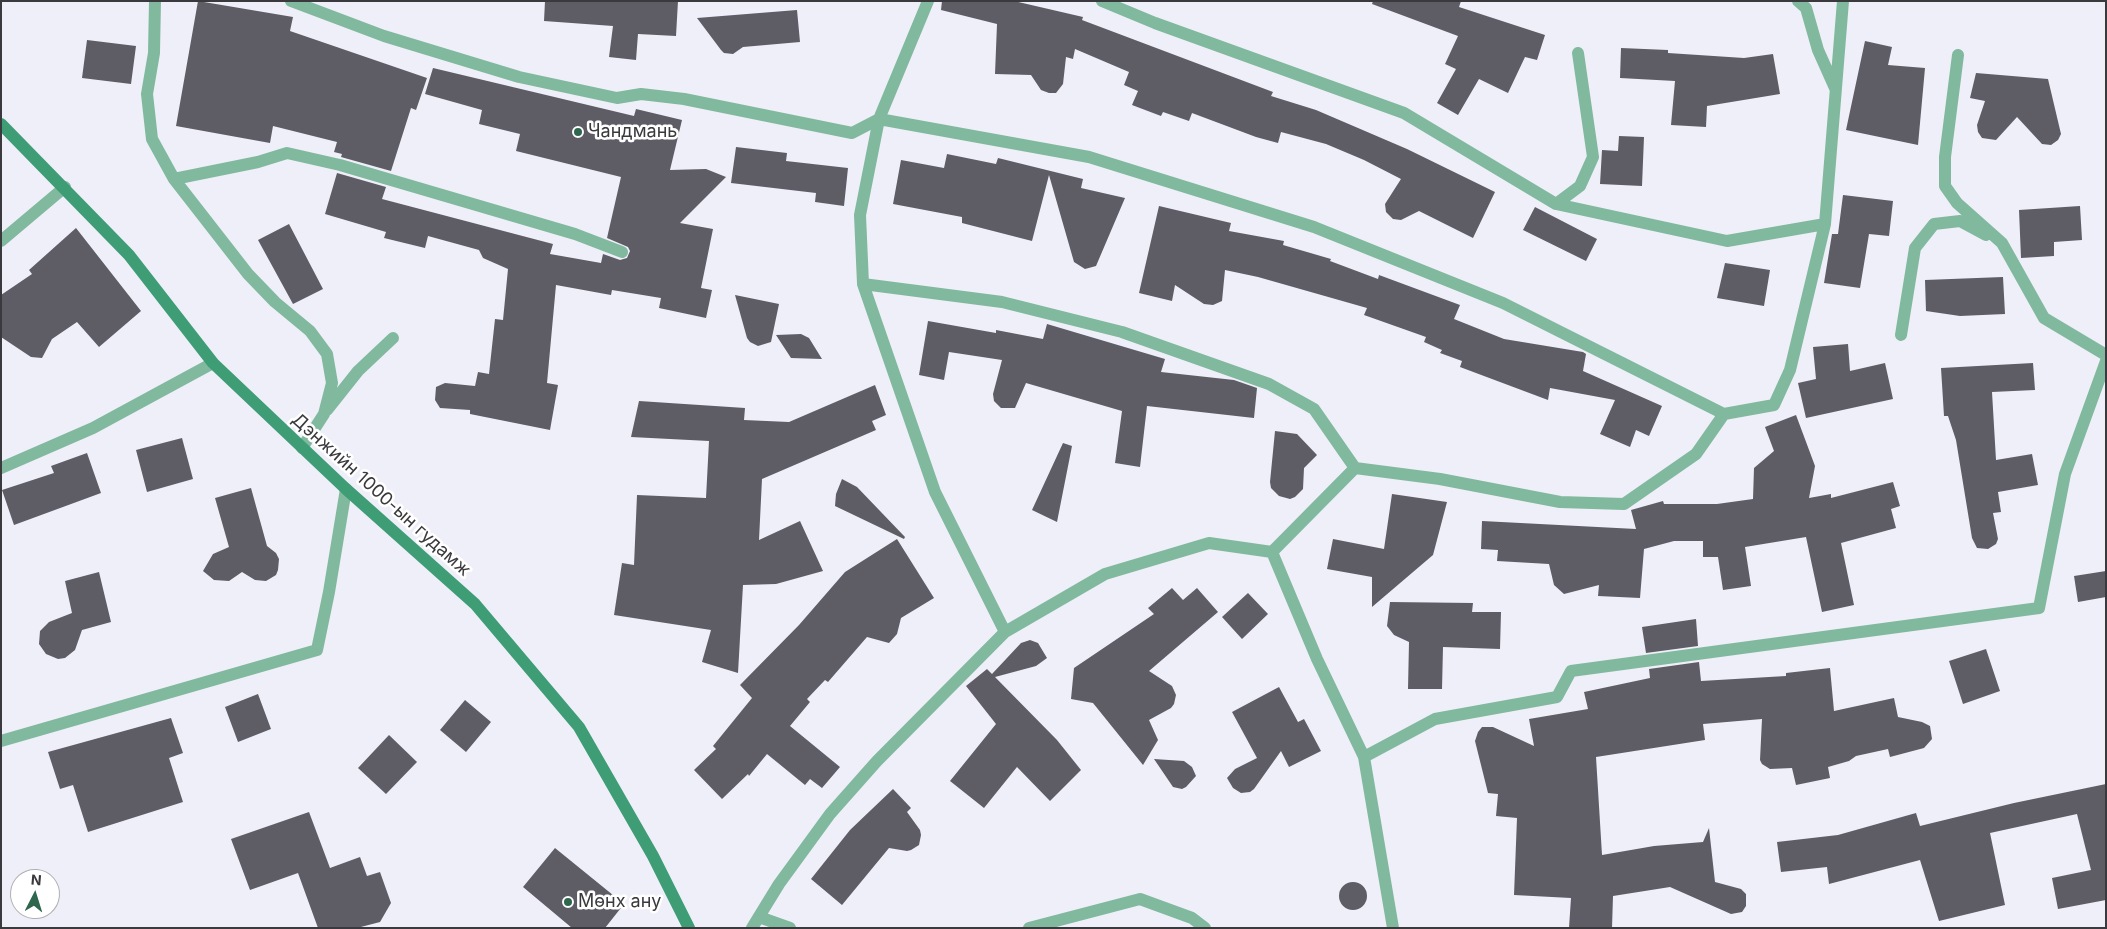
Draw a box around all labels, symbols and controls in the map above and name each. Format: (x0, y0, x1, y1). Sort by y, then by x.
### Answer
place label: Чандмань (588, 121, 677, 143)
marker: Чандмань (572, 126, 584, 138)
street label: Дэнжийн 1000-ын гудамж (287, 409, 475, 581)
north arrow (10, 869, 60, 919)
text: N (30, 871, 42, 888)
place label: Мөнх ану (578, 891, 661, 913)
marker: Мөнх ану (562, 896, 574, 908)

